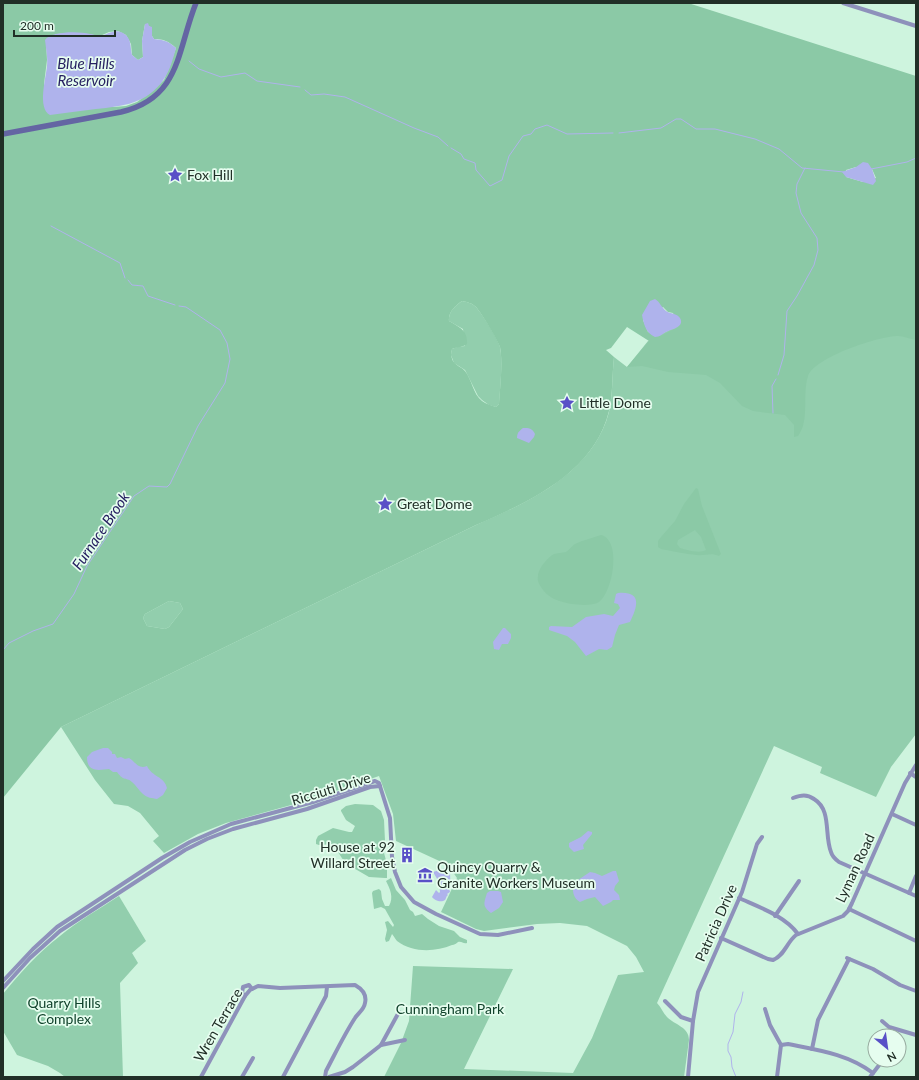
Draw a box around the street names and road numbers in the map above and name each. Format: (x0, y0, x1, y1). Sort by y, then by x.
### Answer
street label: Ricciuti Drive (289, 768, 373, 809)
street label: Lyman Road (831, 831, 878, 905)
street label: Patricia Drive (691, 882, 740, 964)
street label: Wren Terrace (190, 985, 245, 1065)

